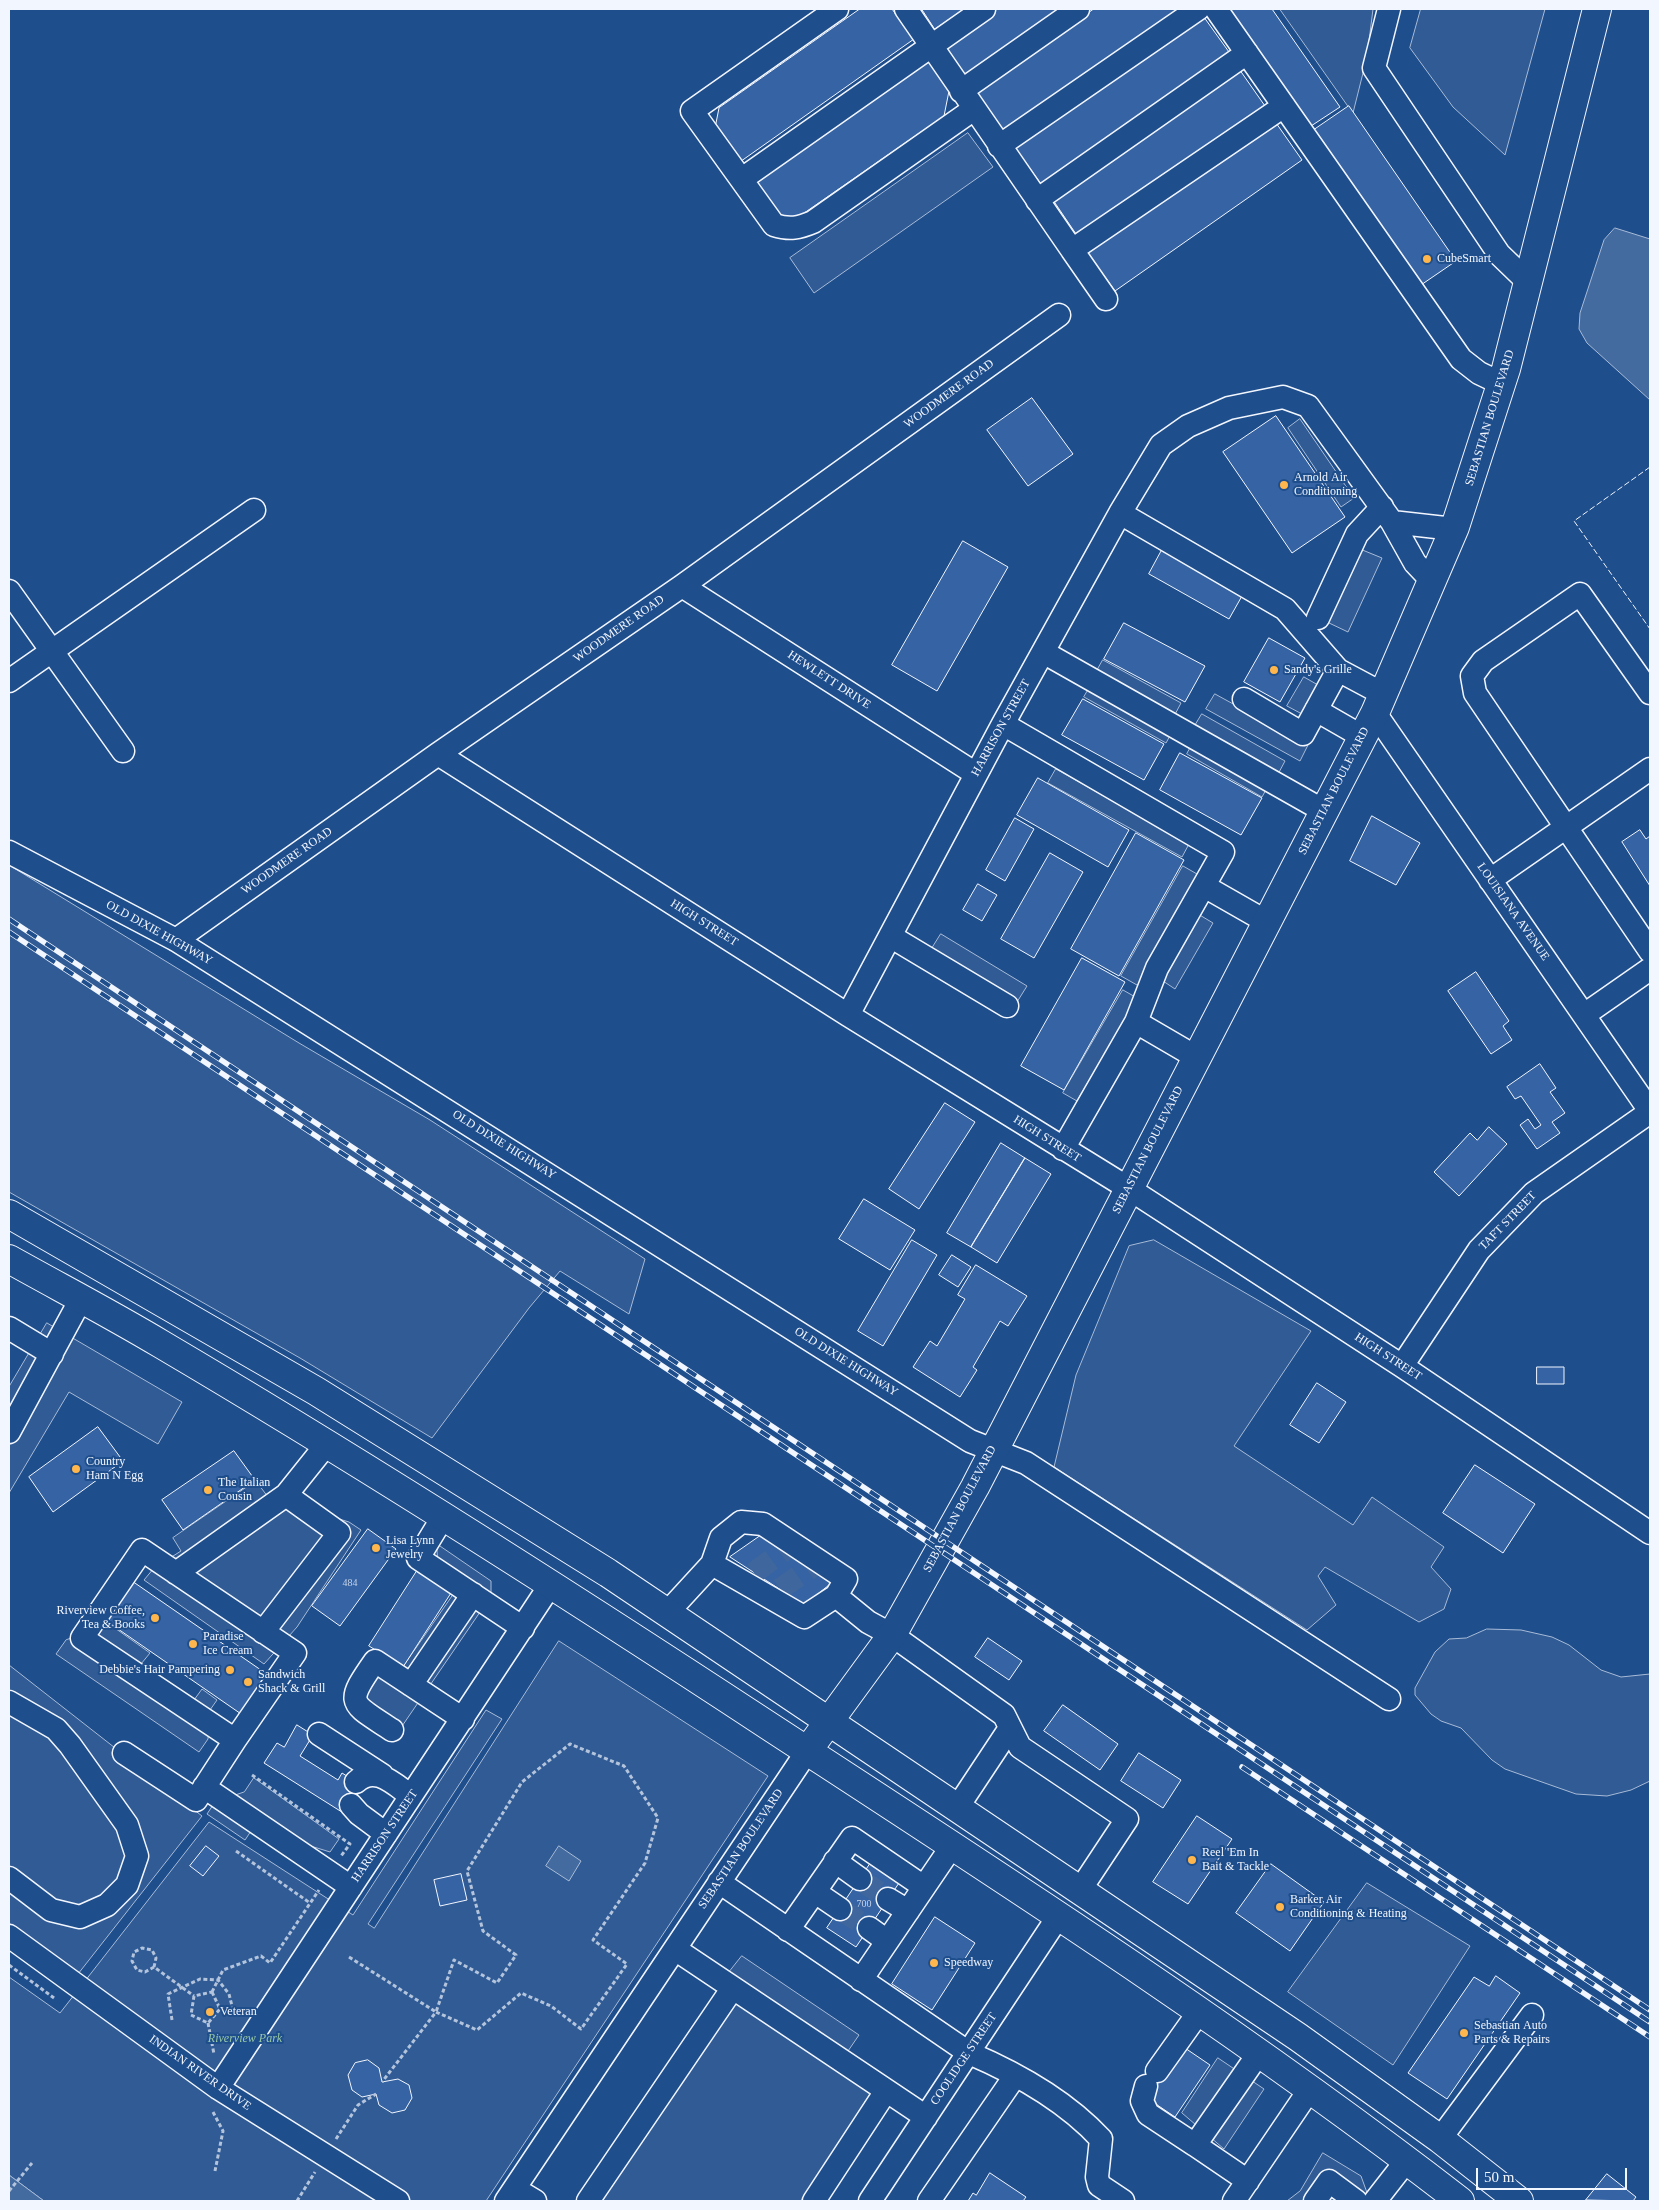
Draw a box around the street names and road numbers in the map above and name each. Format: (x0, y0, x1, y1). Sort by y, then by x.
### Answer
street label: SEBASTIAN BOULEVARD (1462, 348, 1518, 488)
street label: WOODMERE ROAD (901, 357, 997, 431)
street label: WOODMERE ROAD (571, 592, 667, 666)
street label: HEWLETT DRIVE (785, 648, 873, 712)
street label: HARRISON STREET (968, 677, 1034, 779)
street label: SEBASTIAN BOULEVARD (1295, 725, 1373, 857)
street label: WOODMERE ROAD (239, 824, 335, 898)
street label: LOUISIANA AVENUE (1474, 860, 1552, 964)
street label: HIGH STREET (668, 896, 740, 950)
street label: OLD DIXIE HIGHWAY (103, 898, 215, 968)
street label: SEBASTIAN BOULEVARD (1109, 1084, 1187, 1216)
street label: OLD DIXIE HIGHWAY (449, 1107, 559, 1183)
street label: HIGH STREET (1011, 1112, 1083, 1166)
street label: TAFT STREET (1476, 1189, 1540, 1253)
street label: OLD DIXIE HIGHWAY (791, 1324, 901, 1400)
street label: HIGH STREET (1352, 1330, 1424, 1384)
street label: SEBASTIAN BOULEVARD (920, 1443, 1000, 1575)
street label: SEBASTIAN BOULEVARD (695, 1786, 787, 1912)
street label: HARRISON STREET (349, 1787, 421, 1885)
street label: COOLIDGE STREET (928, 2010, 1000, 2108)
street label: INDIAN RIVER DRIVE (146, 2032, 254, 2114)

